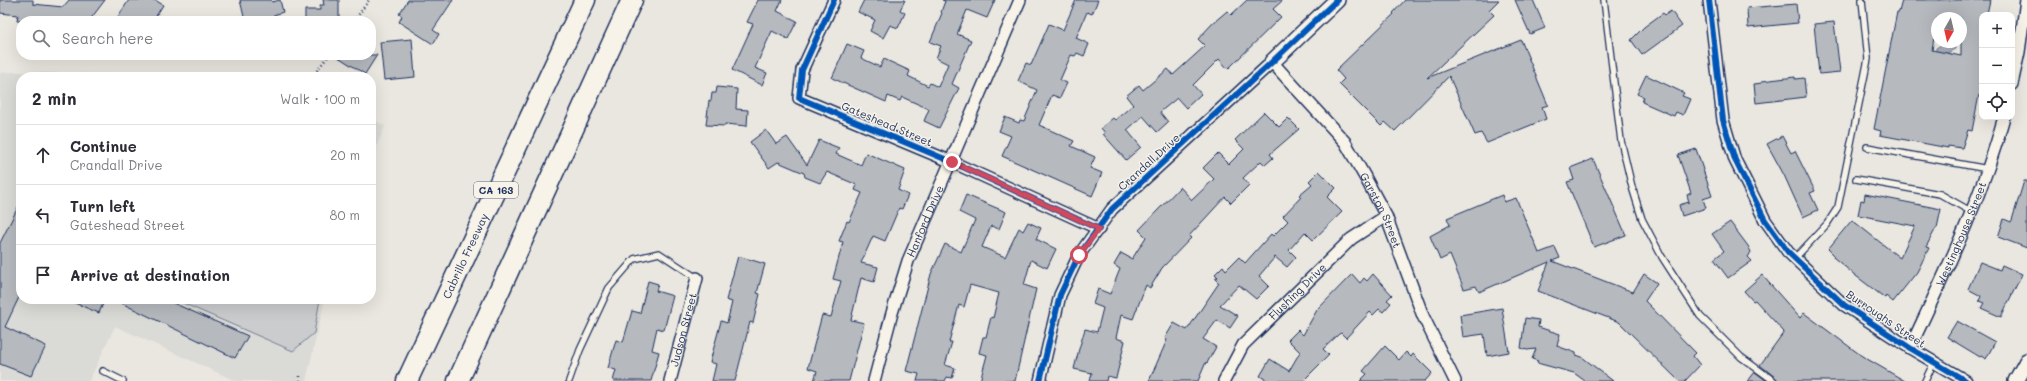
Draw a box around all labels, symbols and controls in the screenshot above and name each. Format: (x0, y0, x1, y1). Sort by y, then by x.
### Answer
north arrow (1931, 12, 1967, 48)
map controls (1979, 12, 2015, 120)
button: + (1979, 12, 2015, 48)
search box (16, 16, 376, 60)
icon: search (30, 27, 52, 49)
text: Search here (62, 28, 153, 48)
button: − (1979, 48, 2015, 84)
button: locate (1979, 84, 2015, 120)
text: 2 min (32, 87, 77, 109)
text: Walk · 100 m (280, 90, 360, 107)
street label: Gateshead Street (839, 98, 935, 150)
street label: Crandall Drive (1115, 130, 1183, 193)
text: Continue (70, 136, 137, 156)
icon: ahead (32, 144, 54, 166)
text: 20 m (330, 146, 360, 163)
route end (943, 153, 961, 171)
text: Crandall Drive (70, 156, 163, 173)
street label: Garston Street (1357, 170, 1405, 250)
street label: Westinghouse Street (1932, 179, 1990, 288)
road number: CA 163 (474, 182, 518, 198)
street label: Hanford Drive (903, 183, 947, 259)
text: Turn left (70, 196, 135, 216)
icon: left (32, 204, 54, 226)
text: 80 m (330, 206, 360, 223)
street label: Cabrillo Freeway (439, 210, 491, 301)
text: Gateshead Street (70, 216, 185, 233)
route start (1070, 246, 1088, 264)
street label: Flushing Drive (1265, 259, 1329, 323)
icon: arrive (32, 264, 54, 286)
text: Arrive at destination (70, 265, 230, 285)
street label: Burroughs Street (1844, 286, 1929, 351)
street label: Judson Street (666, 291, 700, 368)

